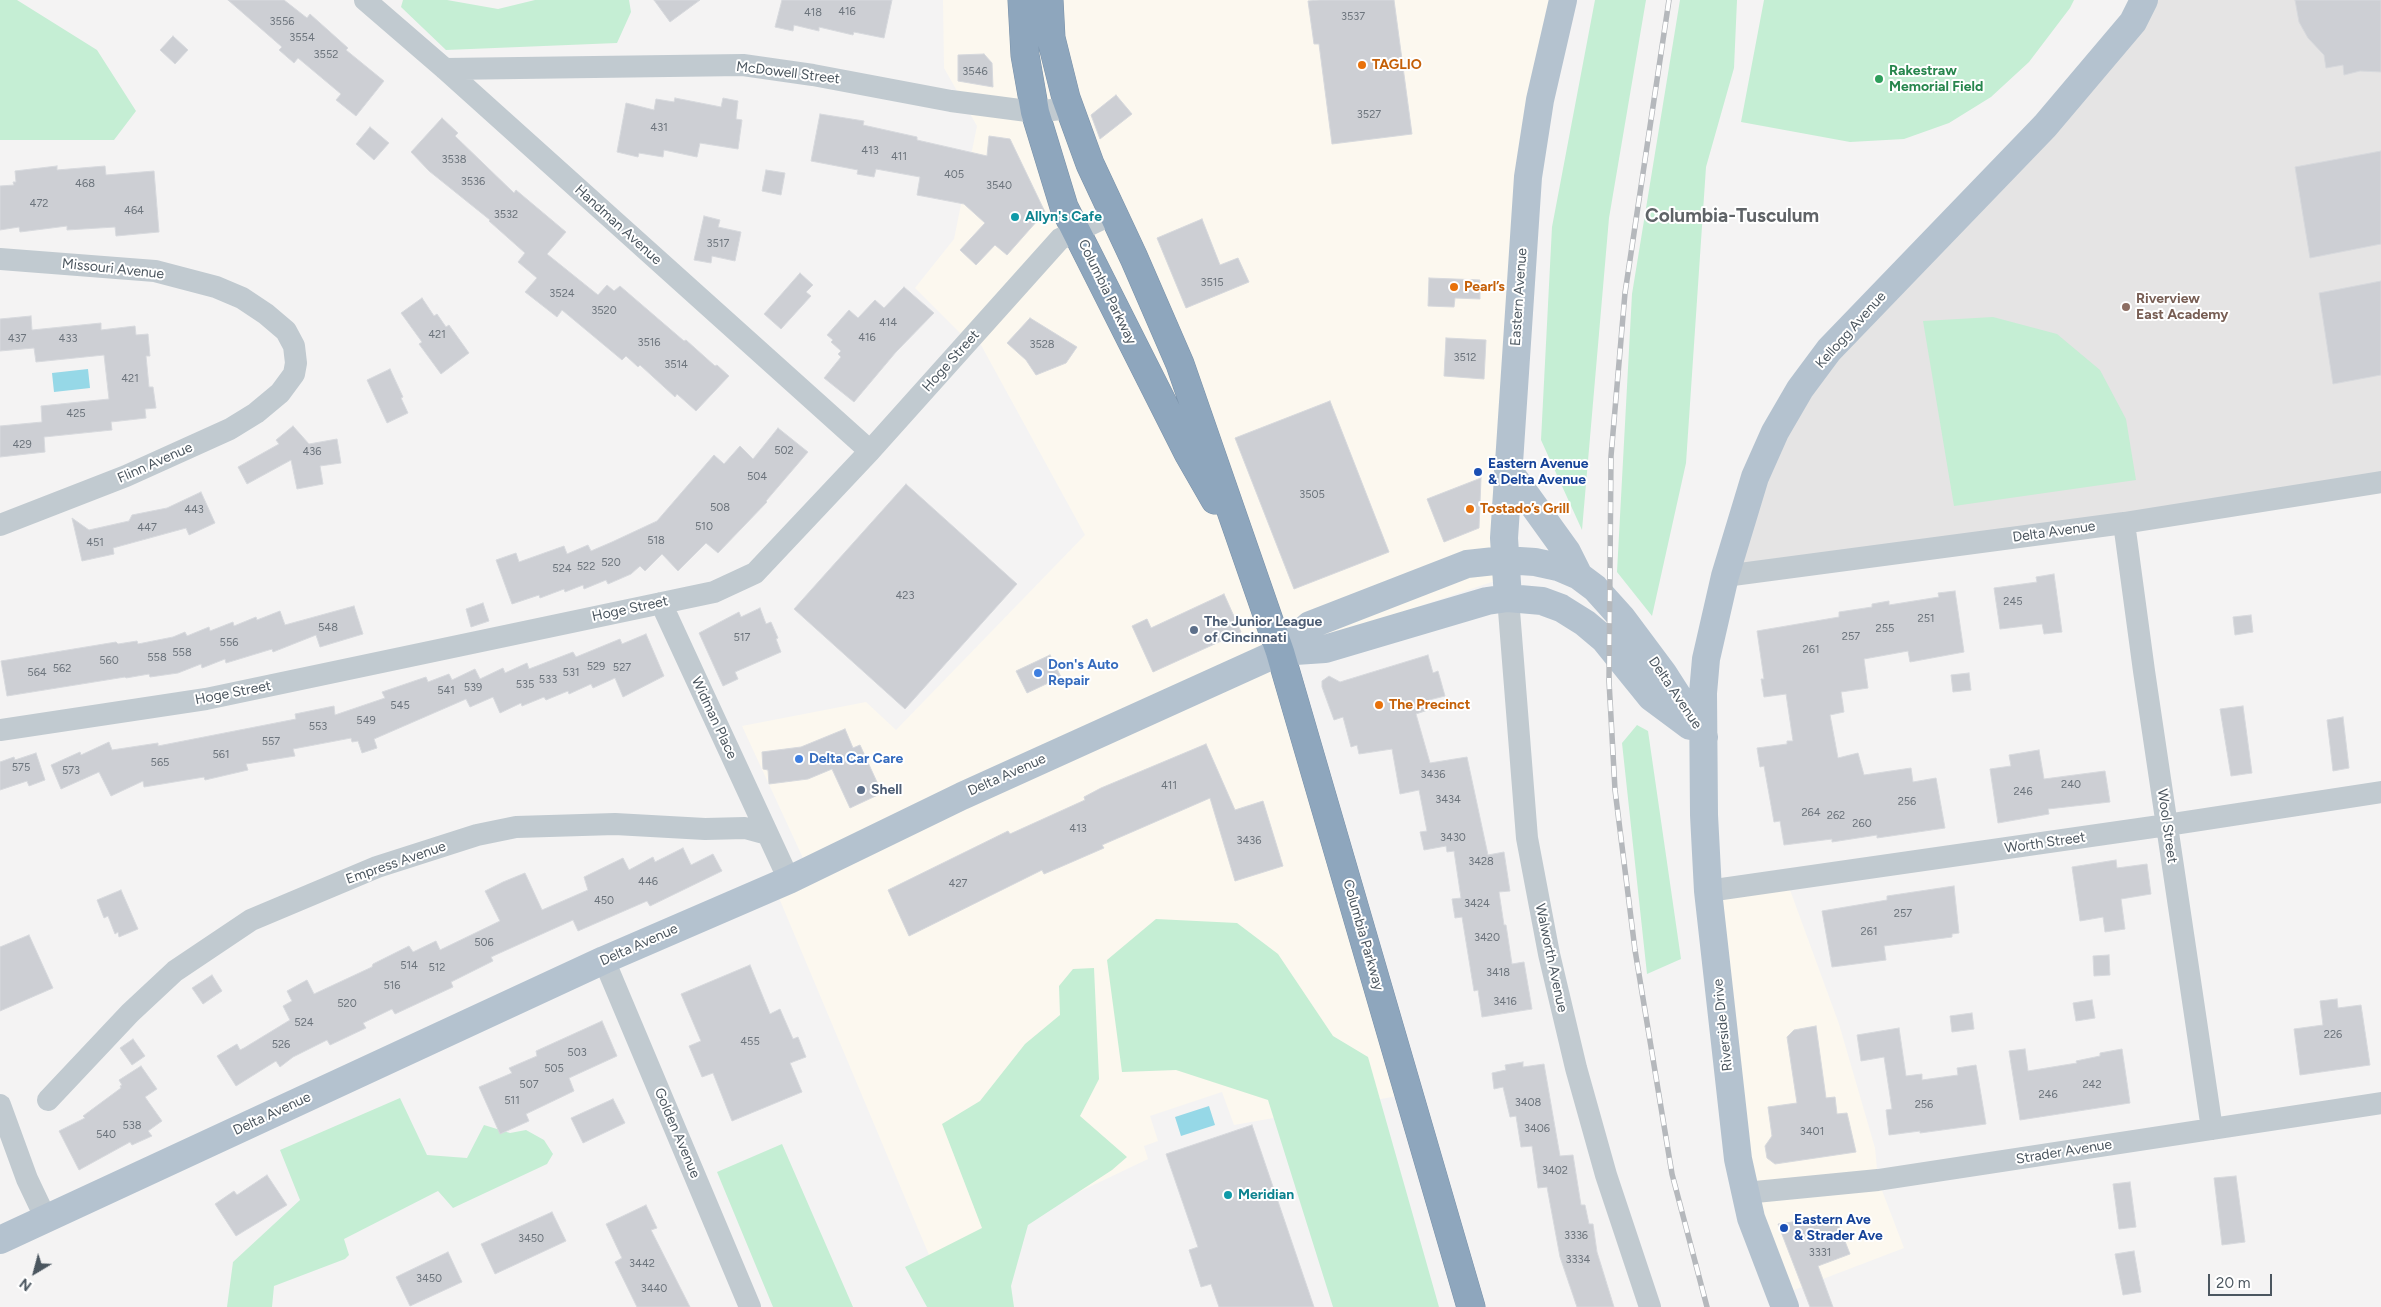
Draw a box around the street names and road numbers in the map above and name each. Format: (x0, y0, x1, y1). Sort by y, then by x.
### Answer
street label: McDowell Street (735, 58, 841, 88)
street label: Handman Avenue (571, 182, 665, 268)
street label: Columbia Parkway (1074, 237, 1140, 347)
street label: Eastern Avenue (1507, 247, 1531, 347)
street label: Missouri Avenue (61, 255, 165, 283)
street label: Kellogg Avenue (1812, 288, 1890, 372)
street label: Hoge Street (919, 327, 983, 395)
street label: Flinn Avenue (115, 439, 195, 487)
street label: Delta Avenue (2011, 518, 2097, 546)
street label: Hoge Street (591, 593, 669, 625)
street label: Delta Avenue (1645, 654, 1705, 732)
street label: Widman Place (688, 674, 740, 762)
street label: Hoge Street (194, 677, 272, 709)
street label: Delta Avenue (965, 750, 1049, 800)
street label: Wool Street (2153, 788, 2181, 864)
street label: Worth Street (2003, 829, 2087, 857)
street label: Empress Avenue (344, 838, 448, 888)
street label: Columbia Parkway (1339, 877, 1387, 993)
street label: Walworth Avenue (1531, 902, 1571, 1014)
street label: Delta Avenue (597, 920, 681, 970)
street label: Riverside Drive (1710, 978, 1736, 1072)
street label: Golden Avenue (650, 1085, 704, 1181)
street label: Delta Avenue (231, 1089, 313, 1139)
street label: Strader Avenue (2015, 1136, 2113, 1168)

